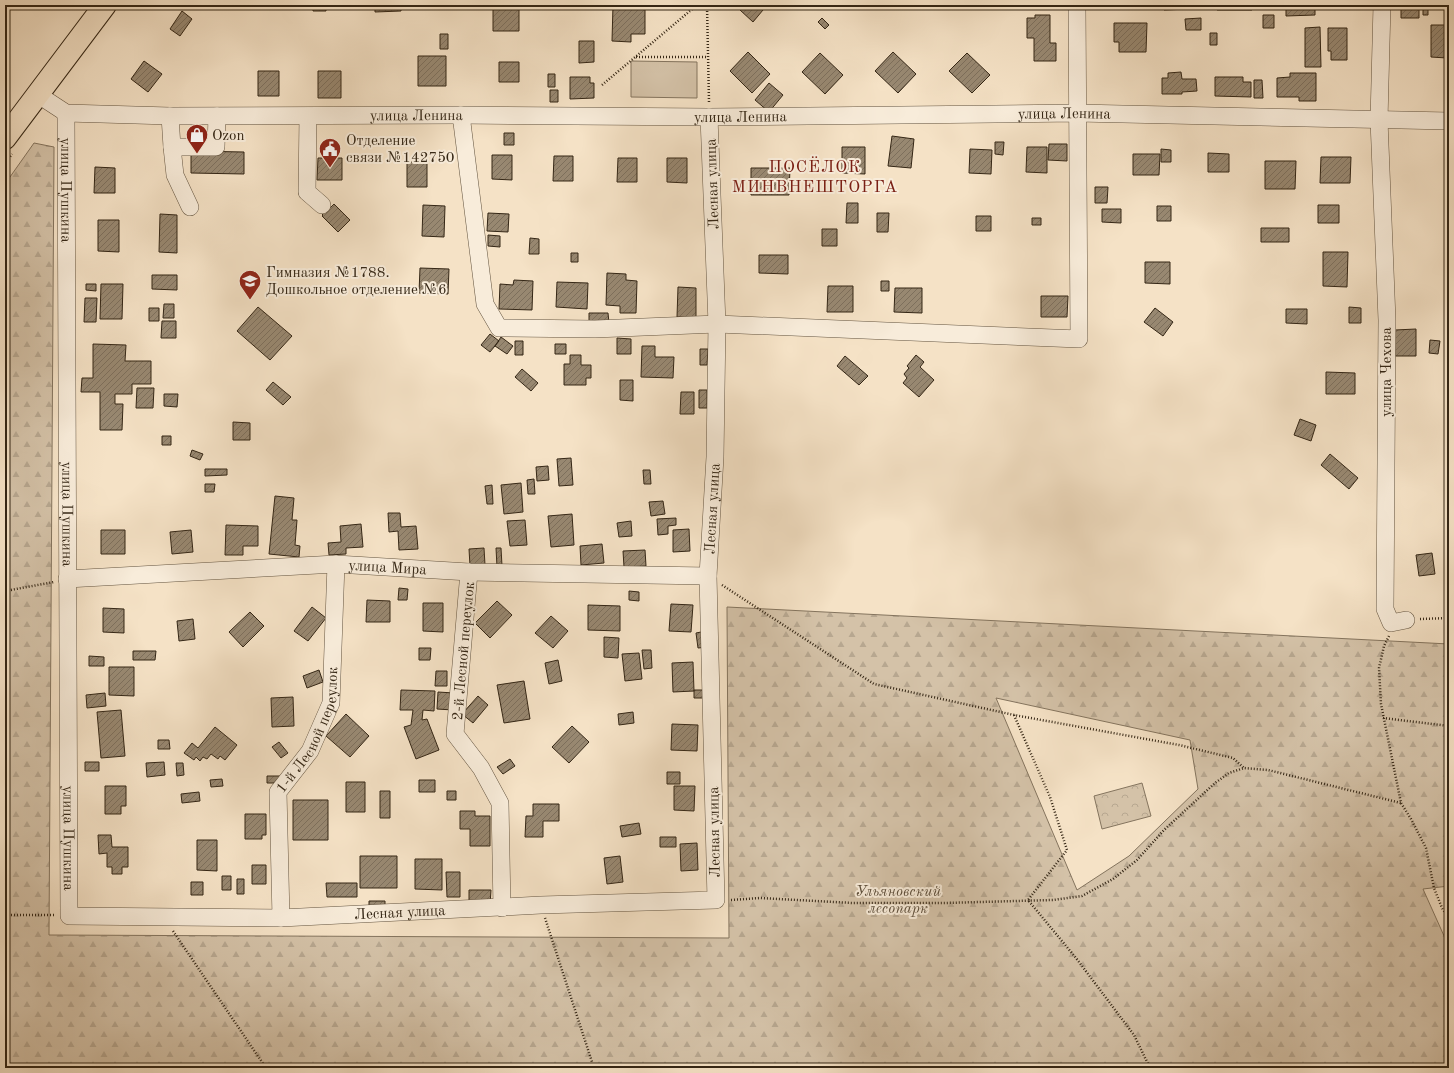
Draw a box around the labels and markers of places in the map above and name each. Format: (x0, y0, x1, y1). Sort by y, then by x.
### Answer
shop icon: Ozon (184, 122, 210, 155)
place label: Ozon (212, 129, 245, 144)
place label: Отделение связи №142750 (346, 134, 455, 166)
public building icon: Отделение связи №142750 (317, 136, 343, 169)
place label: Гимназия №1788. Дошкольное отделение №6 (266, 266, 447, 298)
school or university icon: Гимназия №1788. Дошкольное отделение №6 (237, 268, 263, 301)

